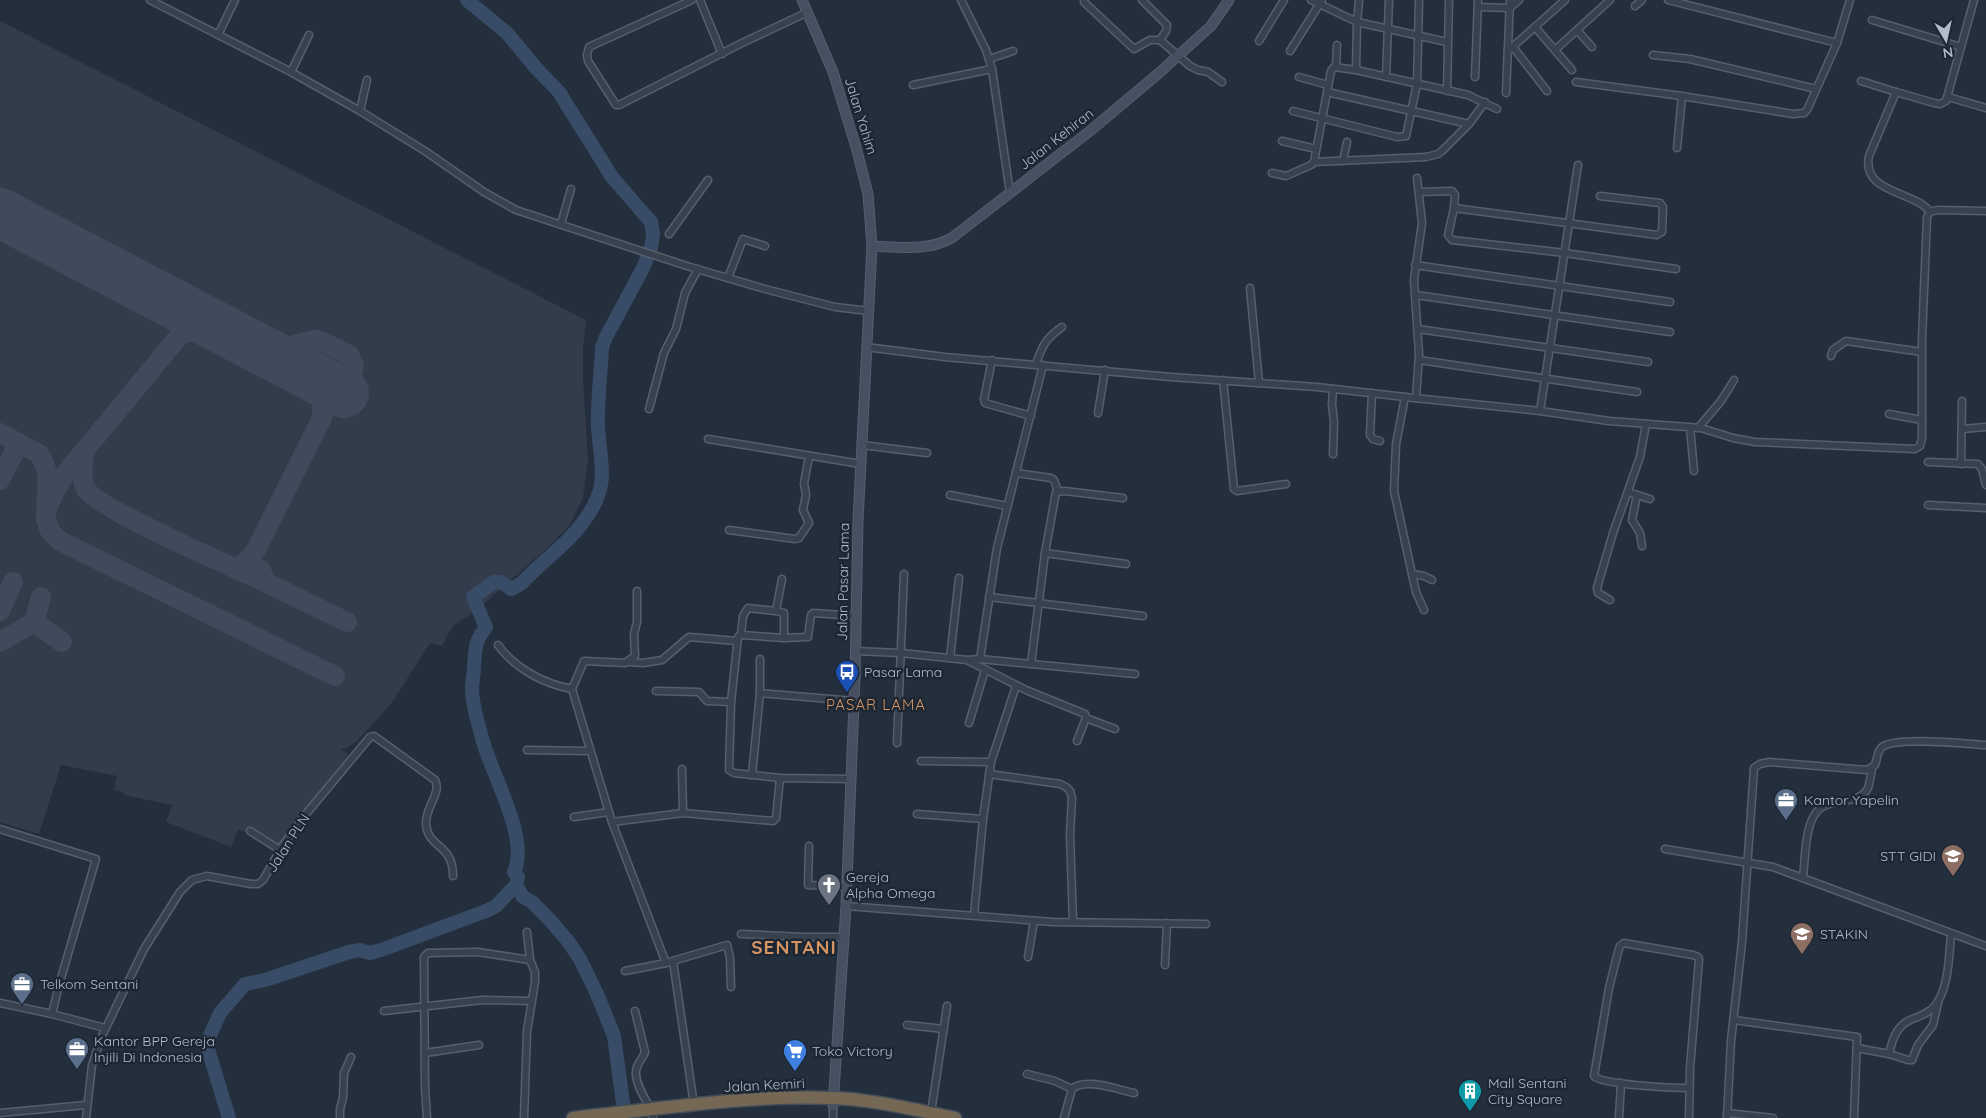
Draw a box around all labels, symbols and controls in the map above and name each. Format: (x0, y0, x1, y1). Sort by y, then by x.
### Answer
north arrow (1921, 15, 1971, 65)
text: N (1942, 43, 1955, 63)
street label: Jalan Yahim (841, 75, 881, 157)
street label: Jalan Kehiran (1015, 104, 1097, 174)
street label: Jalan Pasar Lama (833, 523, 853, 641)
bus stop icon: Pasar Lama (834, 659, 860, 693)
place label: Pasar Lama (864, 663, 942, 681)
district label: PASAR LAMA (826, 695, 926, 714)
office icon: Kantor Yapelin (1773, 787, 1799, 821)
place label: Kantor Yapelin (1804, 791, 1899, 809)
street label: Jalan PLN (262, 810, 314, 876)
school or university icon: STT GIDI (1940, 843, 1966, 877)
place label: STT GIDI (1880, 847, 1936, 865)
place label: Gereja Alpha Omega (846, 868, 936, 902)
church icon: Gereja Alpha Omega (816, 872, 842, 906)
school or university icon: STAKIN (1789, 921, 1815, 955)
place label: STAKIN (1820, 925, 1868, 943)
district label: SENTANI (751, 935, 837, 959)
office icon: Telkom Sentani (9, 971, 35, 1005)
place label: Telkom Sentani (40, 975, 138, 993)
place label: Kantor BPP Gereja Injili Di Indonesia (94, 1032, 215, 1066)
office icon: Kantor BPP Gereja Injili Di Indonesia (64, 1036, 90, 1070)
supermarket icon: Toko Victory (782, 1038, 808, 1072)
place label: Toko Victory (812, 1042, 893, 1060)
street label: Jalan Kemiri (723, 1074, 805, 1096)
place label: Mall Sentani City Square (1488, 1074, 1567, 1108)
building icon: Mall Sentani City Square (1457, 1078, 1483, 1112)

